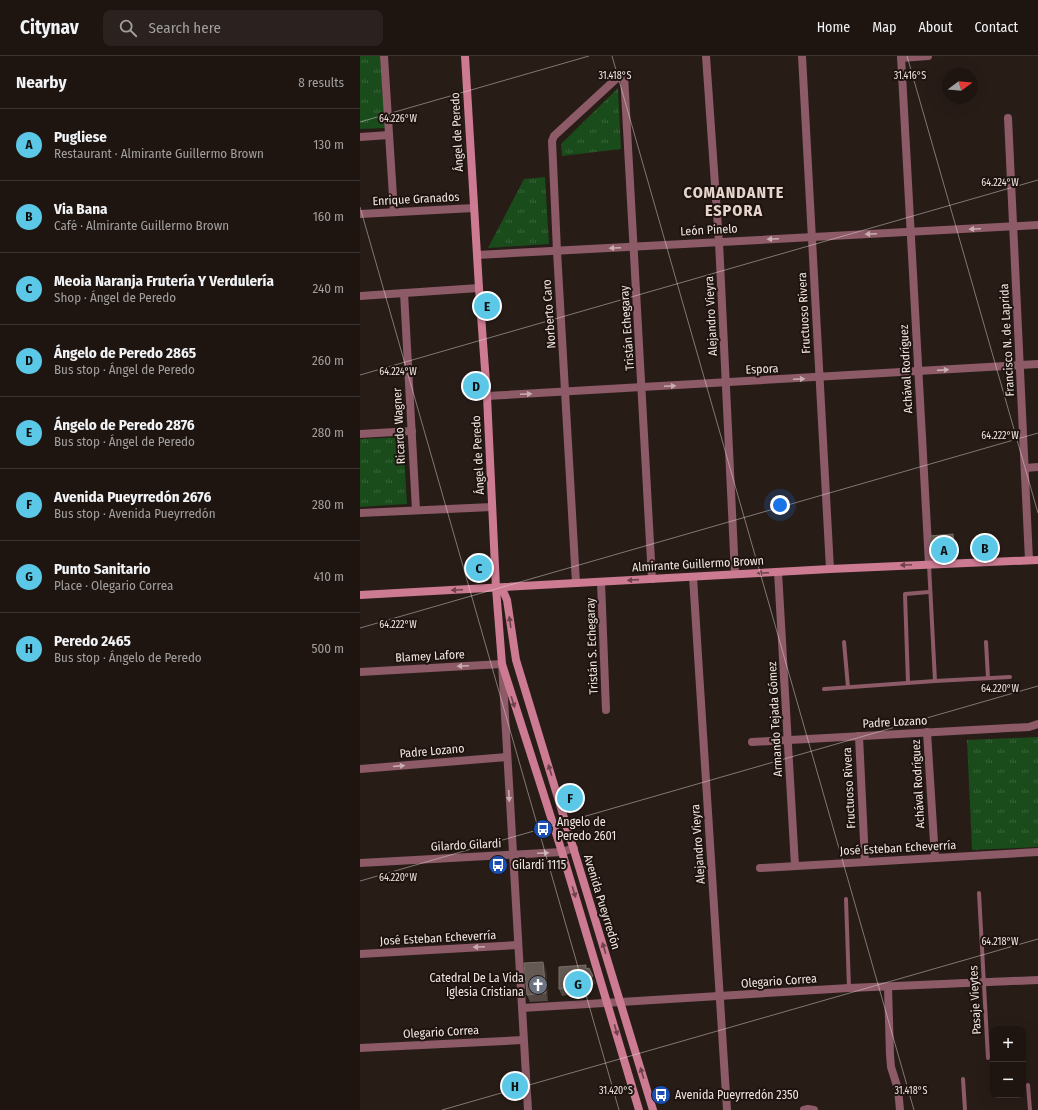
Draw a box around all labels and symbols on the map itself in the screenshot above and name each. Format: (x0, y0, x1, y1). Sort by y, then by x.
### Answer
north arrow (942, 68, 978, 104)
text: 31.418°S (599, 70, 631, 82)
text: 31.416°S (894, 70, 926, 82)
street label: Ángel de Peredo (447, 92, 466, 172)
text: 64.226°W (379, 113, 417, 125)
text: 64.224°W (981, 177, 1019, 189)
district label: COMANDANTE ESPORA (684, 183, 784, 220)
street label: Enrique Granados (372, 190, 460, 208)
street label: León Pinelo (680, 222, 738, 238)
one-way arrow (969, 225, 981, 232)
one-way arrow (865, 230, 877, 237)
one-way arrow (767, 235, 779, 242)
one-way arrow (609, 244, 621, 251)
street label: Fructuoso Rivera (795, 272, 813, 354)
street label: Alejandro Vieyra (702, 276, 720, 356)
street label: Norberto Caro (540, 279, 558, 349)
street label: Francisco N. de Laprida (997, 283, 1017, 397)
street label: Tristán Echegaray (617, 284, 637, 371)
pin: E (474, 291, 500, 321)
street label: Achával Rodríguez (897, 324, 915, 414)
street label: Espora (745, 361, 779, 377)
text: 64.224°W (379, 366, 417, 378)
one-way arrow (937, 367, 949, 374)
pin: D (463, 371, 489, 401)
one-way arrow (793, 376, 806, 382)
one-way arrow (664, 383, 677, 389)
street label: Ricardo Wagner (390, 387, 408, 464)
one-way arrow (520, 391, 533, 397)
street label: Ángel de Peredo (468, 415, 487, 495)
text: 64.222°W (981, 430, 1019, 442)
your location (770, 495, 790, 515)
pin: B (972, 533, 998, 563)
pin: A (931, 535, 957, 565)
pin: C (466, 553, 492, 583)
street label: Almirante Guillermo Brown (632, 554, 764, 574)
one-way arrow (900, 562, 912, 569)
one-way arrow (757, 569, 769, 576)
one-way arrow (627, 577, 639, 584)
one-way arrow (451, 586, 463, 593)
street label: Tristán S. Echegaray (583, 597, 601, 695)
one-way arrow (507, 616, 513, 628)
text: 64.222°W (379, 619, 417, 631)
street label: Blamey Lafore (395, 647, 465, 665)
street label: Armando Tejada Gómez (765, 661, 785, 777)
one-way arrow (457, 663, 469, 670)
text: 64.220°W (981, 683, 1020, 695)
one-way arrow (510, 696, 516, 708)
street label: Padre Lozano (862, 713, 928, 731)
street label: Achával Rodríguez (909, 739, 927, 829)
street label: Padre Lozano (399, 741, 465, 761)
street label: Fructuoso Rivera (840, 747, 858, 829)
one-way arrow (393, 763, 405, 770)
one-way arrow (547, 764, 553, 776)
pin: F (557, 783, 583, 813)
one-way arrow (505, 790, 512, 802)
street label: Alejandro Vieyra (688, 803, 708, 884)
place label: Angelo de Peredo 2601 (557, 815, 616, 843)
bus stop icon: Angelo de Peredo 2601 (532, 818, 554, 840)
street label: Gilardo Gilardi (430, 836, 502, 854)
street label: José Esteban Echeverría (840, 838, 957, 858)
one-way arrow (537, 850, 550, 856)
street label: Avenida Pueyrredón (581, 853, 623, 951)
bus stop icon: Gilardi 1115 (487, 854, 509, 876)
place label: Gilardi 1115 (512, 858, 567, 872)
text: 64.220°W (379, 872, 418, 884)
one-way arrow (571, 886, 577, 898)
street label: José Esteban Echeverría (380, 928, 497, 948)
text: 64.218°W (981, 936, 1019, 948)
one-way arrow (601, 942, 607, 954)
one-way arrow (473, 944, 485, 951)
street label: Pasaje Vieytes (966, 965, 984, 1035)
pin: G (565, 969, 591, 999)
place label: Catedral De La Vida Iglesia Cristiana (429, 971, 524, 999)
street label: Olegario Correa (741, 971, 818, 991)
church icon: Catedral De La Vida Iglesia Cristiana (527, 974, 549, 996)
street label: Olegario Correa (403, 1023, 479, 1041)
one-way arrow (613, 1024, 619, 1036)
one-way arrow (639, 1066, 645, 1078)
pin: H (502, 1071, 528, 1101)
bus stop icon: Avenida Pueyrredón 2350 (650, 1084, 672, 1106)
text: 31.420°S (599, 1085, 633, 1097)
text: 31.418°S (895, 1085, 927, 1097)
place label: Avenida Pueyrredón 2350 (675, 1088, 799, 1102)

